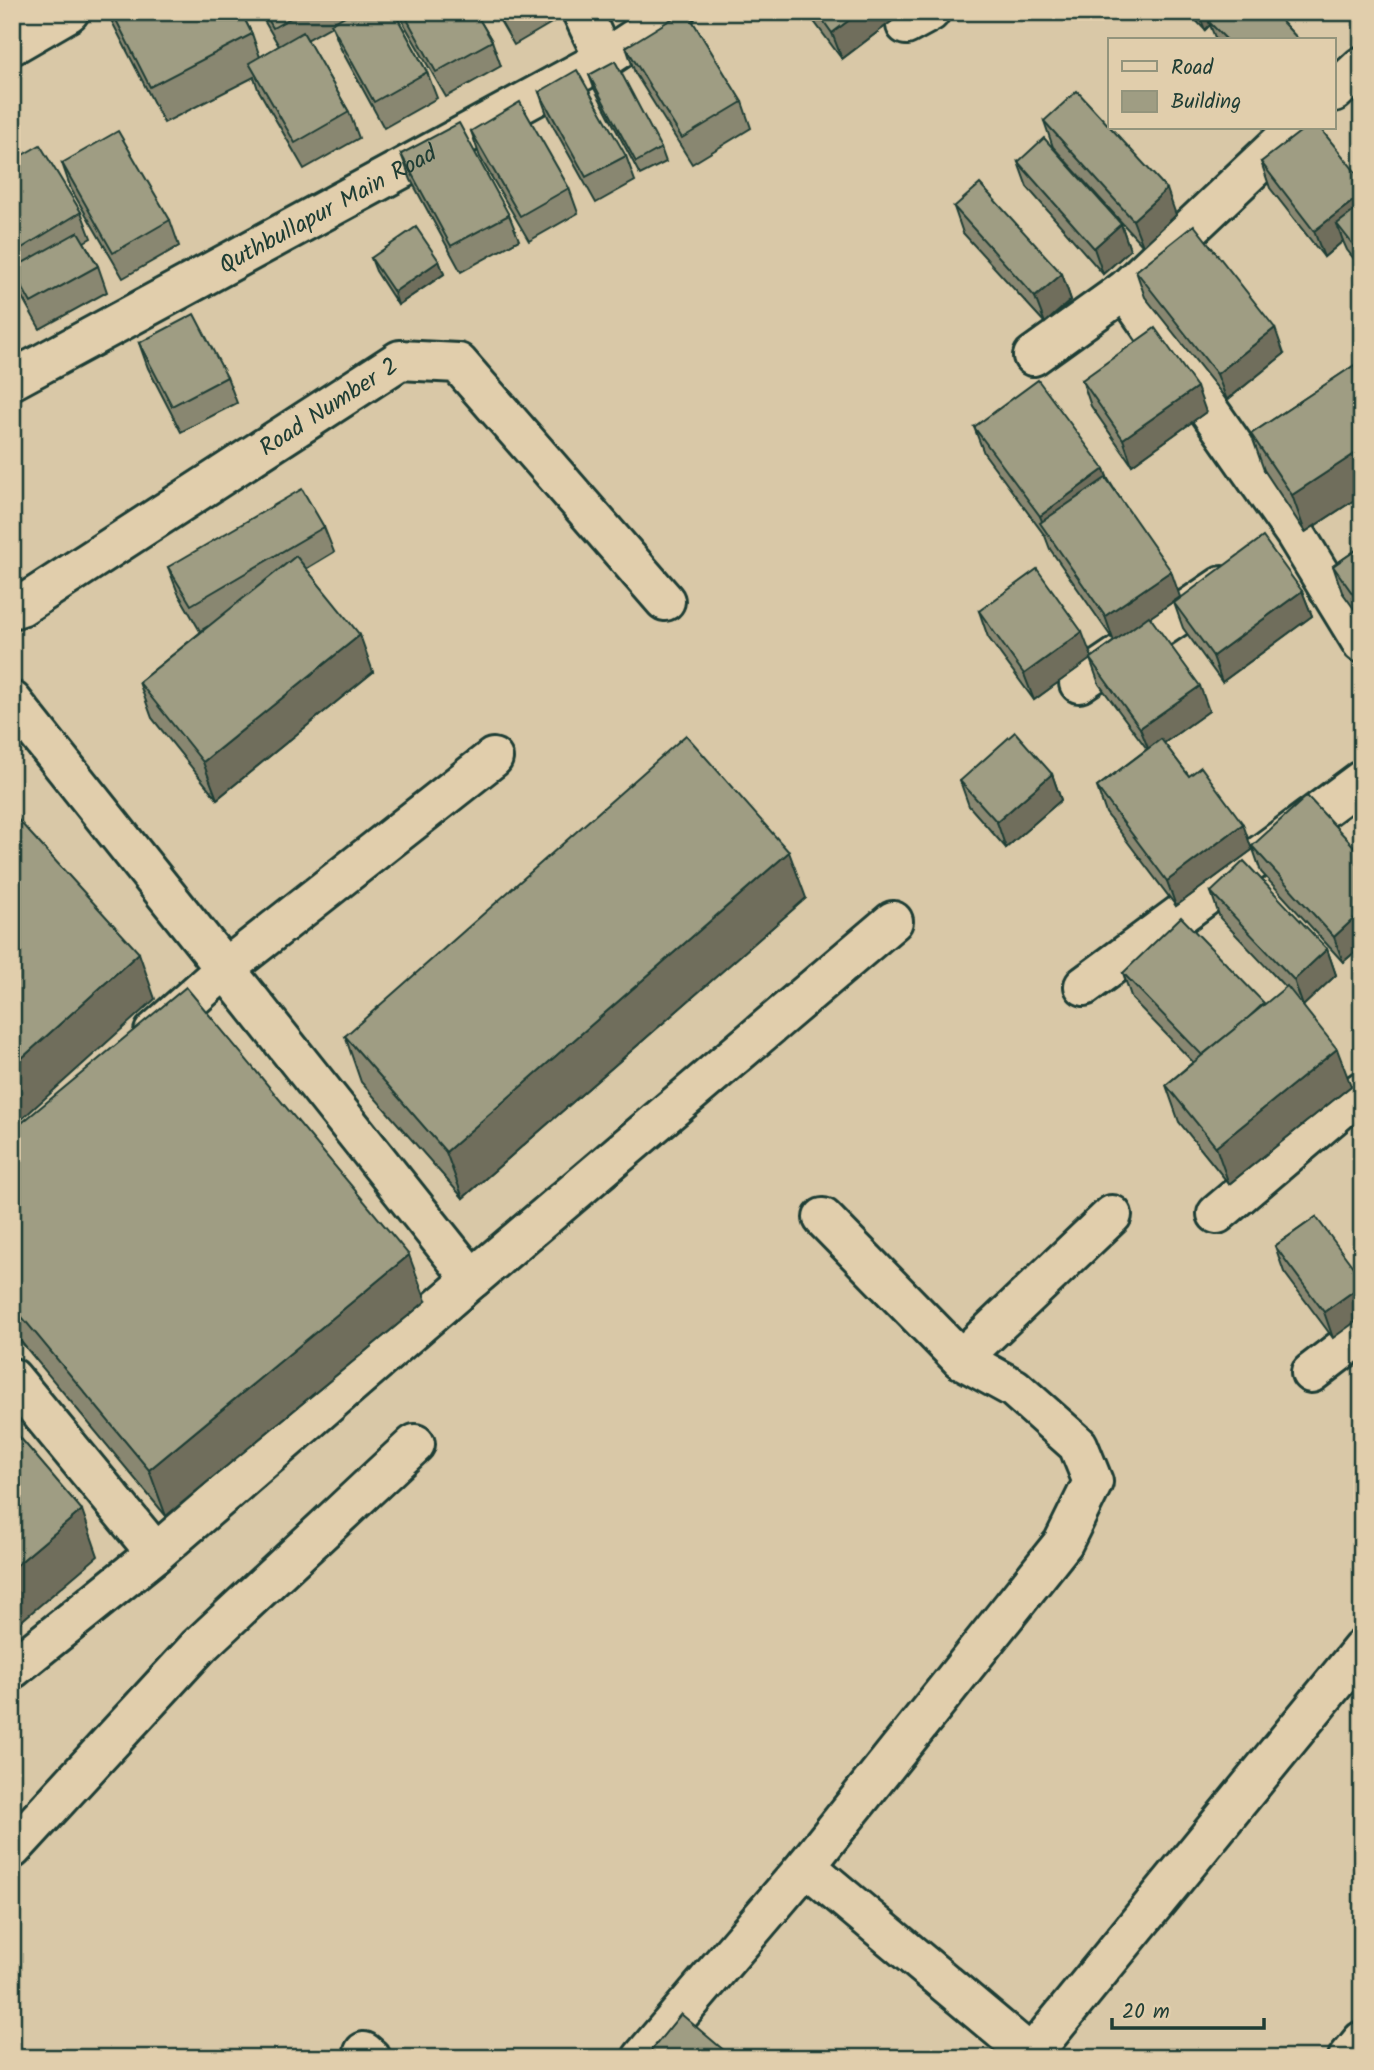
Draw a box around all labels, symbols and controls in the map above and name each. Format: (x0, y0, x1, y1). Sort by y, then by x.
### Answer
legend (1108, 38, 1336, 130)
text: Road (1171, 52, 1214, 85)
text: Building (1171, 86, 1241, 119)
street label: Quthbullapur Main Road (212, 135, 445, 285)
street label: Road Number 2 (252, 348, 407, 468)
scale bar (1112, 1986, 1264, 2030)
text: 20 m (1122, 1996, 1170, 2029)

